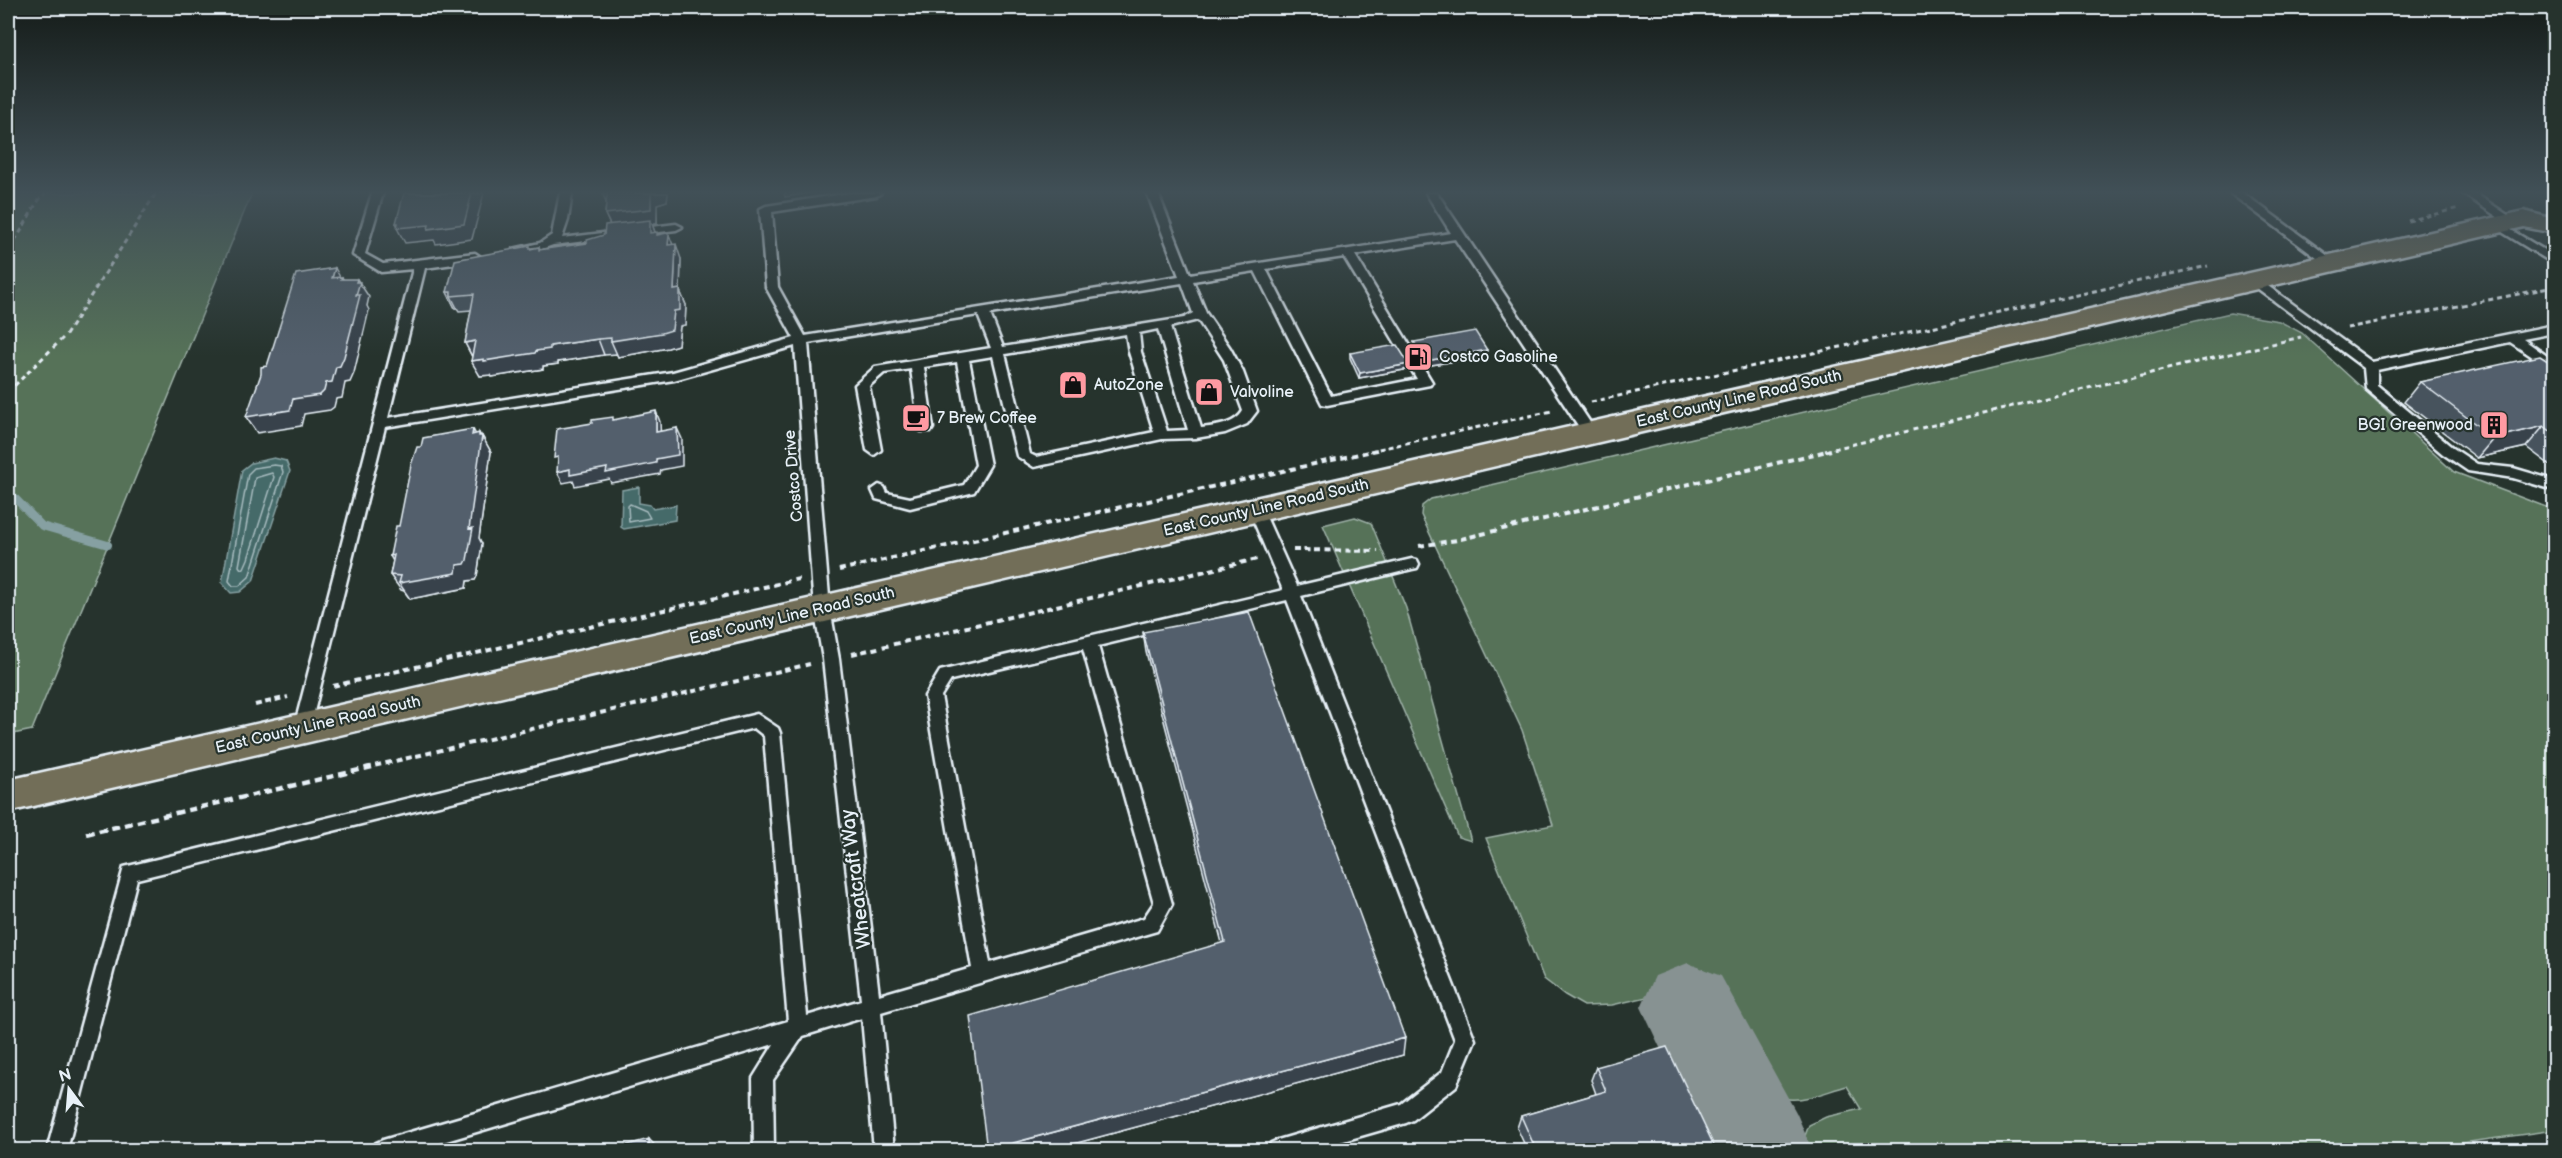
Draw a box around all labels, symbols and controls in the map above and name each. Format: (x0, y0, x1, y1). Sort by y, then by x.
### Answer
fuel station icon: Costco Gasoline (1402, 341, 1434, 373)
place label: Costco Gasoline (1439, 348, 1558, 367)
street label: East County Line Road South (1634, 366, 1844, 432)
shop icon: AutoZone (1057, 369, 1089, 401)
place label: AutoZone (1094, 376, 1164, 395)
shop icon: Valvoline (1193, 376, 1225, 408)
place label: Valvoline (1230, 383, 1294, 402)
cafe icon: 7 Brew Coffee (900, 402, 932, 434)
place label: 7 Brew Coffee (937, 409, 1037, 428)
building icon: BGI Greenwood (2478, 409, 2510, 441)
place label: BGI Greenwood (2357, 416, 2473, 435)
street label: Costco Drive (780, 429, 807, 523)
street label: East County Line Road South (1161, 475, 1371, 541)
street label: East County Line Road South (687, 583, 897, 649)
street label: East County Line Road South (213, 692, 423, 758)
street label: Wheatcraft Way (836, 808, 876, 950)
north arrow (39, 1059, 99, 1119)
text: N (57, 1065, 74, 1087)

